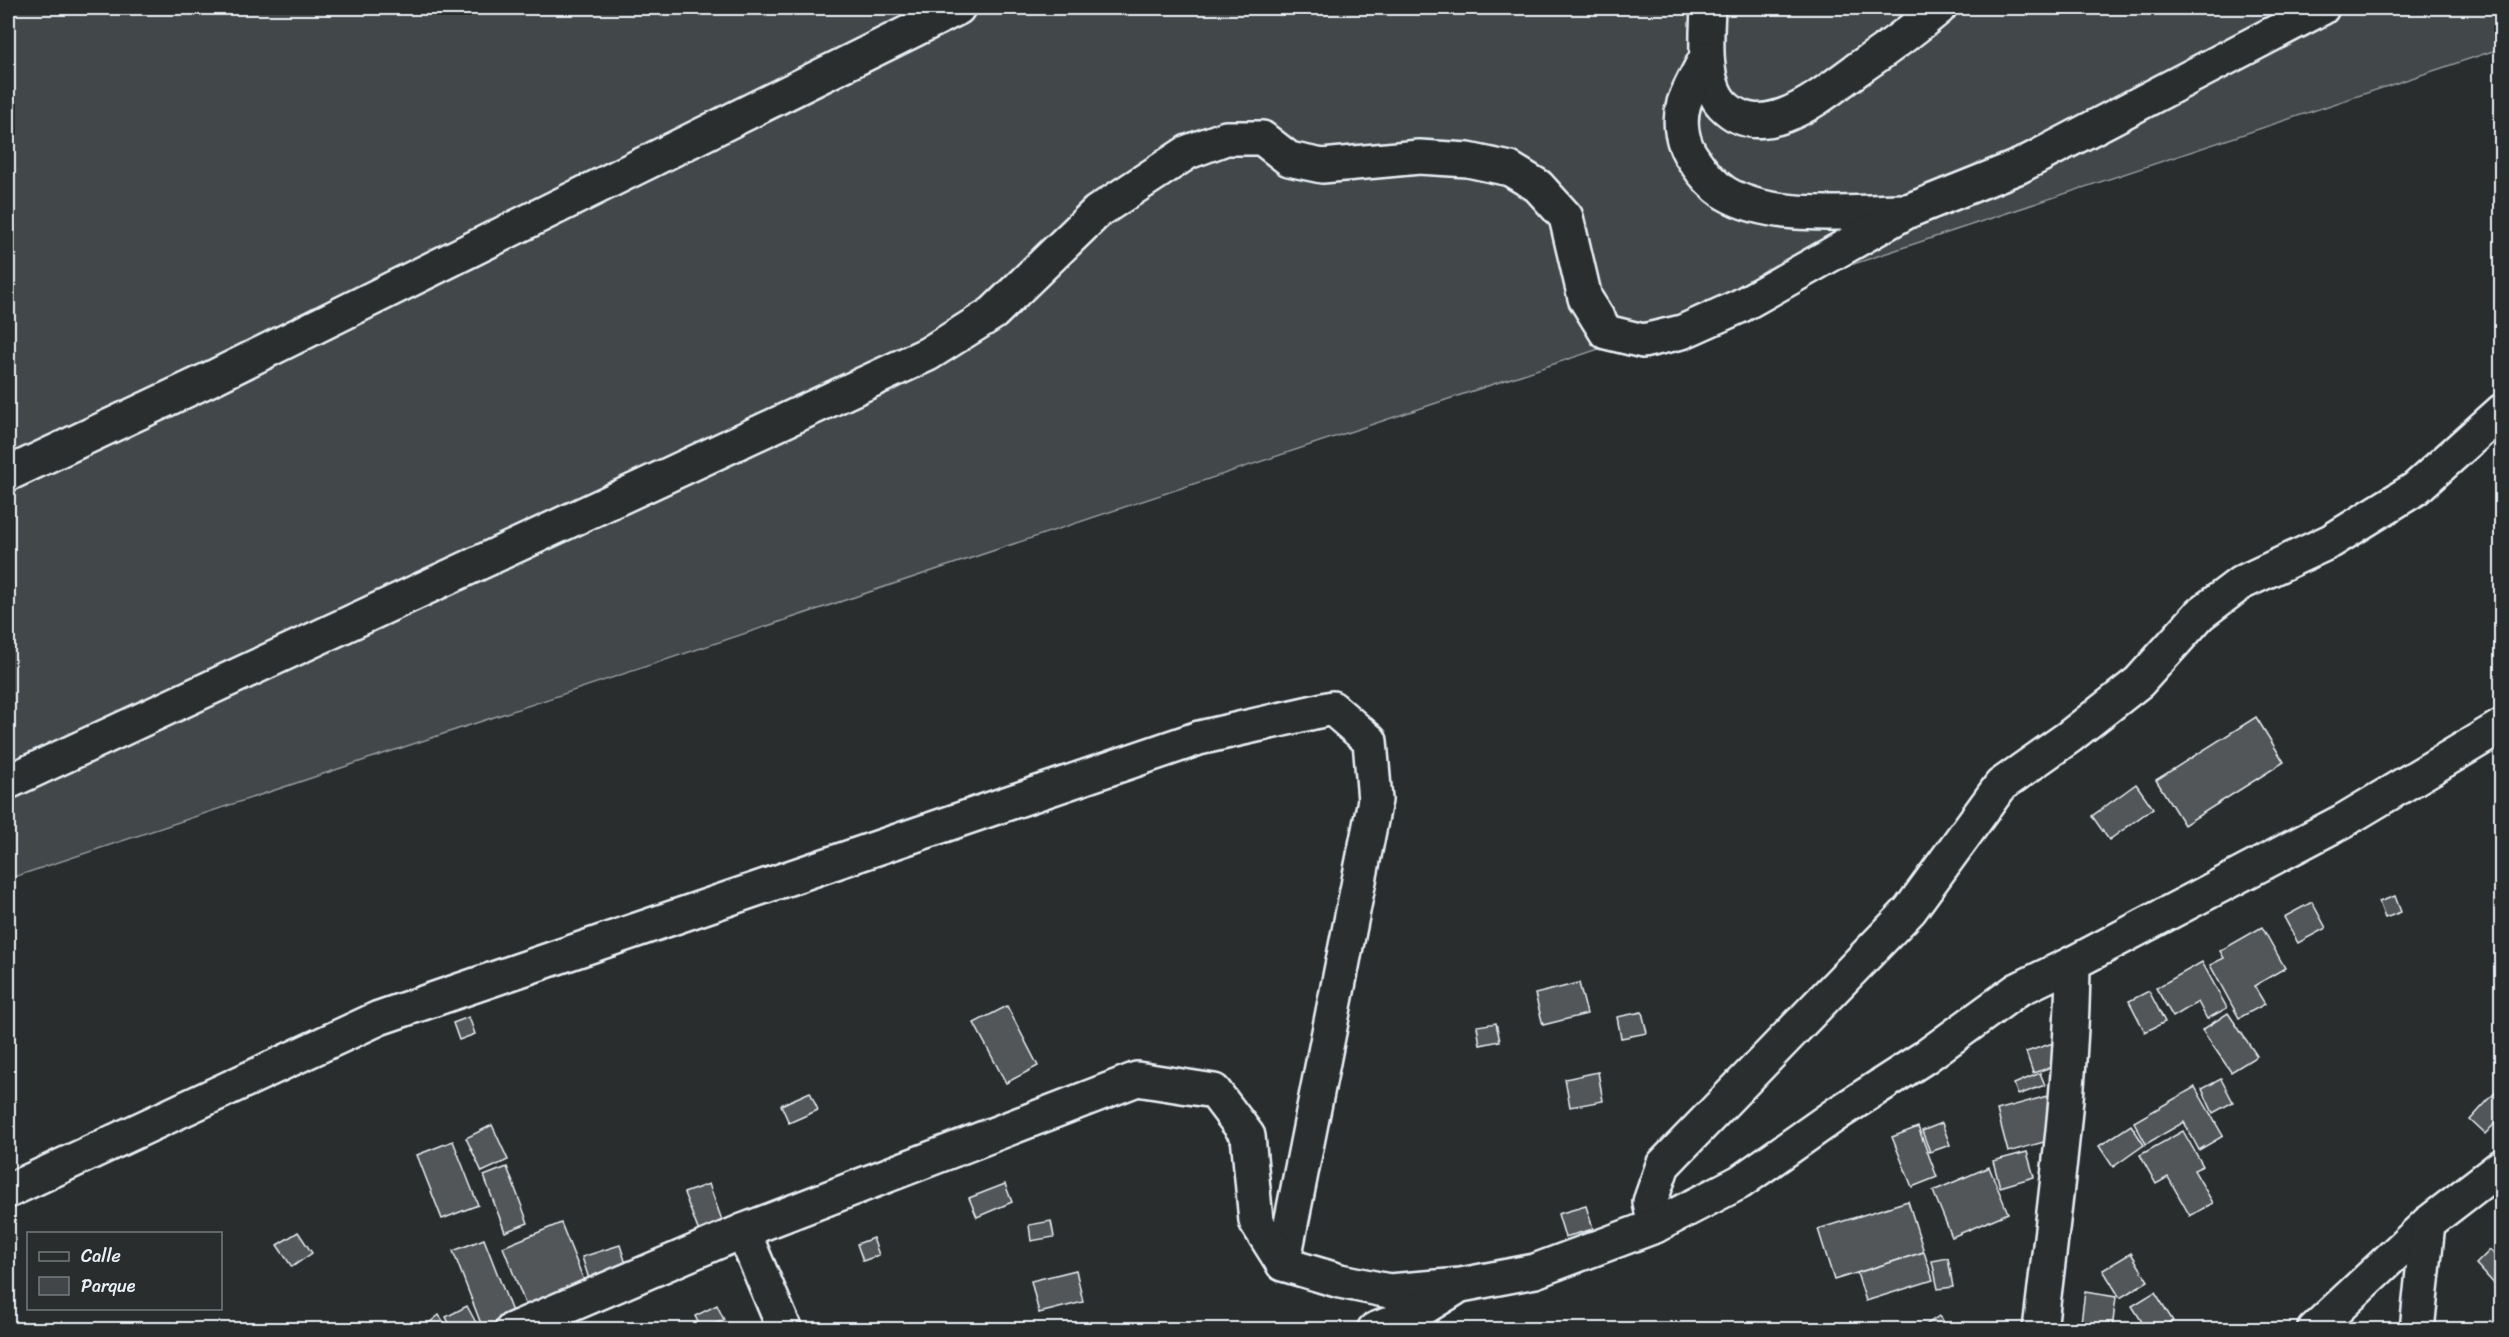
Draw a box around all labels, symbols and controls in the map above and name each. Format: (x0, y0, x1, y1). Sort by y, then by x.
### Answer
legend (27, 1232, 222, 1310)
text: Calle (81, 1240, 121, 1272)
text: Parque (81, 1270, 136, 1302)

